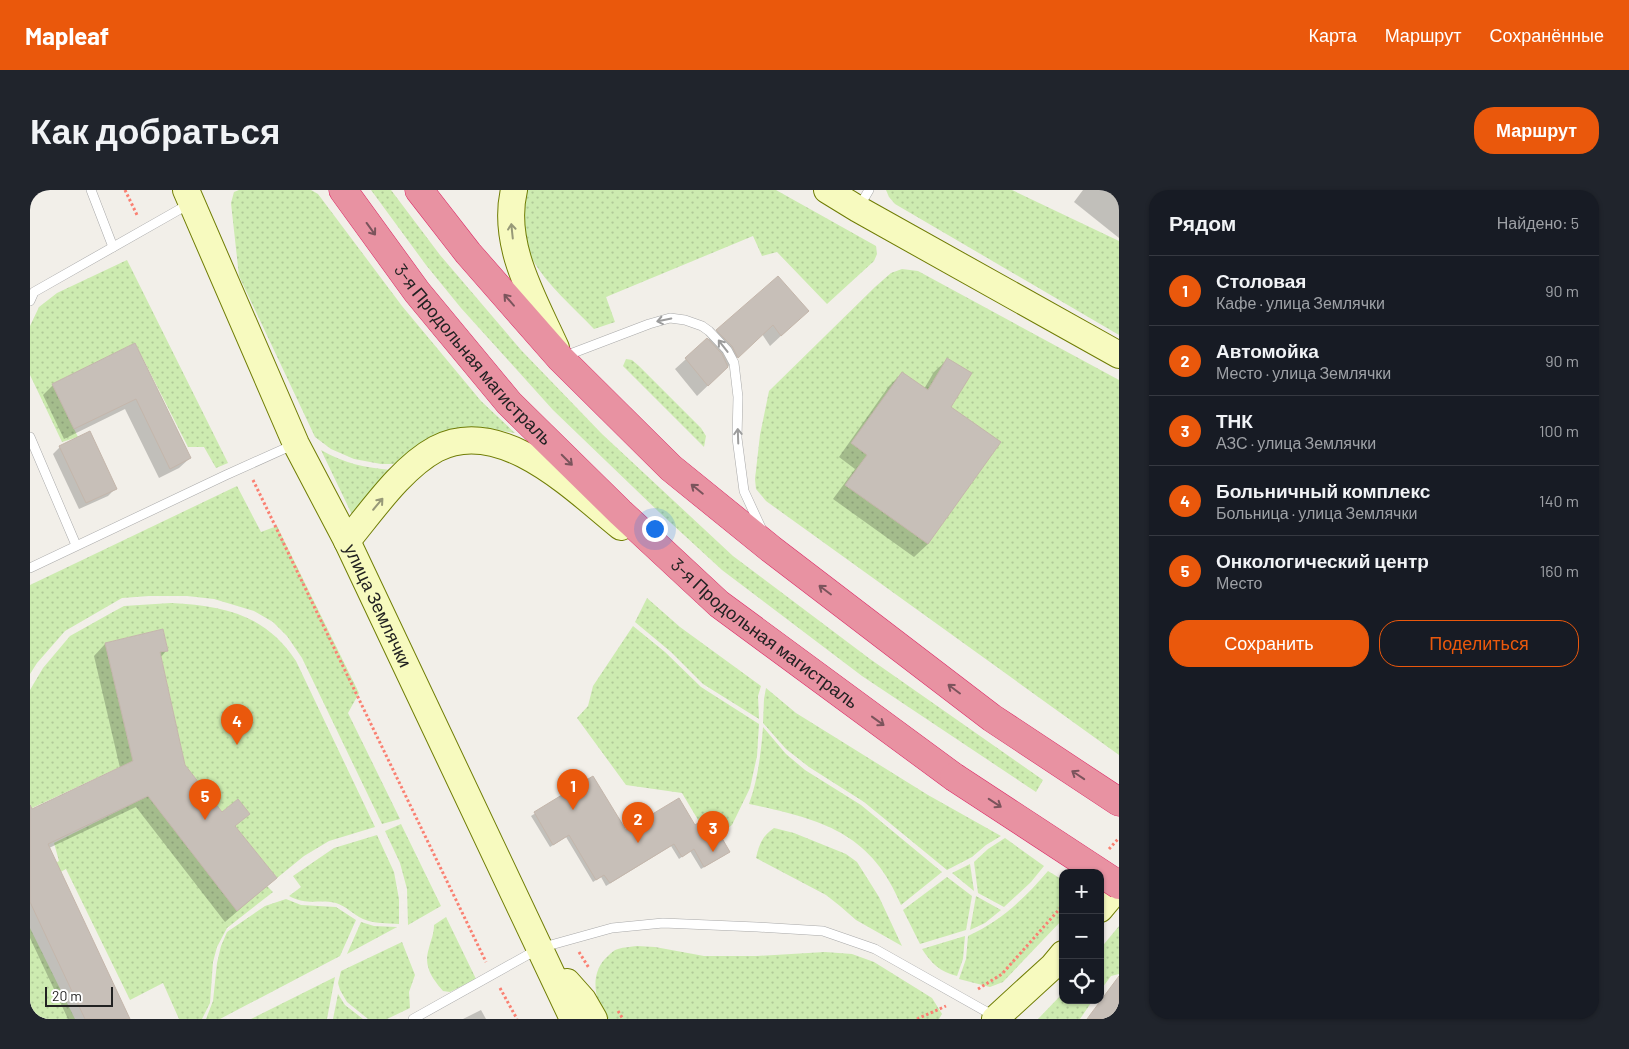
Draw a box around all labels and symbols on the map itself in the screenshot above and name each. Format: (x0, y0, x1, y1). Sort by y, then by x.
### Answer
one-way arrow (366, 222, 376, 236)
one-way arrow (507, 223, 517, 239)
street label: 3-я Продольная магистраль (390, 259, 557, 449)
one-way arrow (503, 293, 515, 306)
one-way arrow (656, 316, 672, 325)
one-way arrow (718, 339, 728, 353)
one-way arrow (733, 428, 742, 444)
one-way arrow (560, 454, 573, 466)
one-way arrow (691, 484, 704, 495)
one-way arrow (373, 498, 384, 511)
your location (642, 516, 668, 542)
street label: улица Землячки (340, 540, 417, 671)
street label: 3-я Продольная магистраль (667, 553, 863, 713)
one-way arrow (818, 585, 832, 595)
one-way arrow (948, 683, 961, 694)
pin: 4 (221, 704, 253, 745)
one-way arrow (871, 716, 885, 726)
pin: 1 (557, 769, 589, 810)
one-way arrow (1072, 770, 1086, 780)
pin: 5 (189, 779, 221, 820)
one-way arrow (988, 798, 1002, 809)
pin: 2 (622, 802, 654, 843)
pin: 3 (697, 811, 729, 852)
scale bar (45, 984, 112, 1007)

